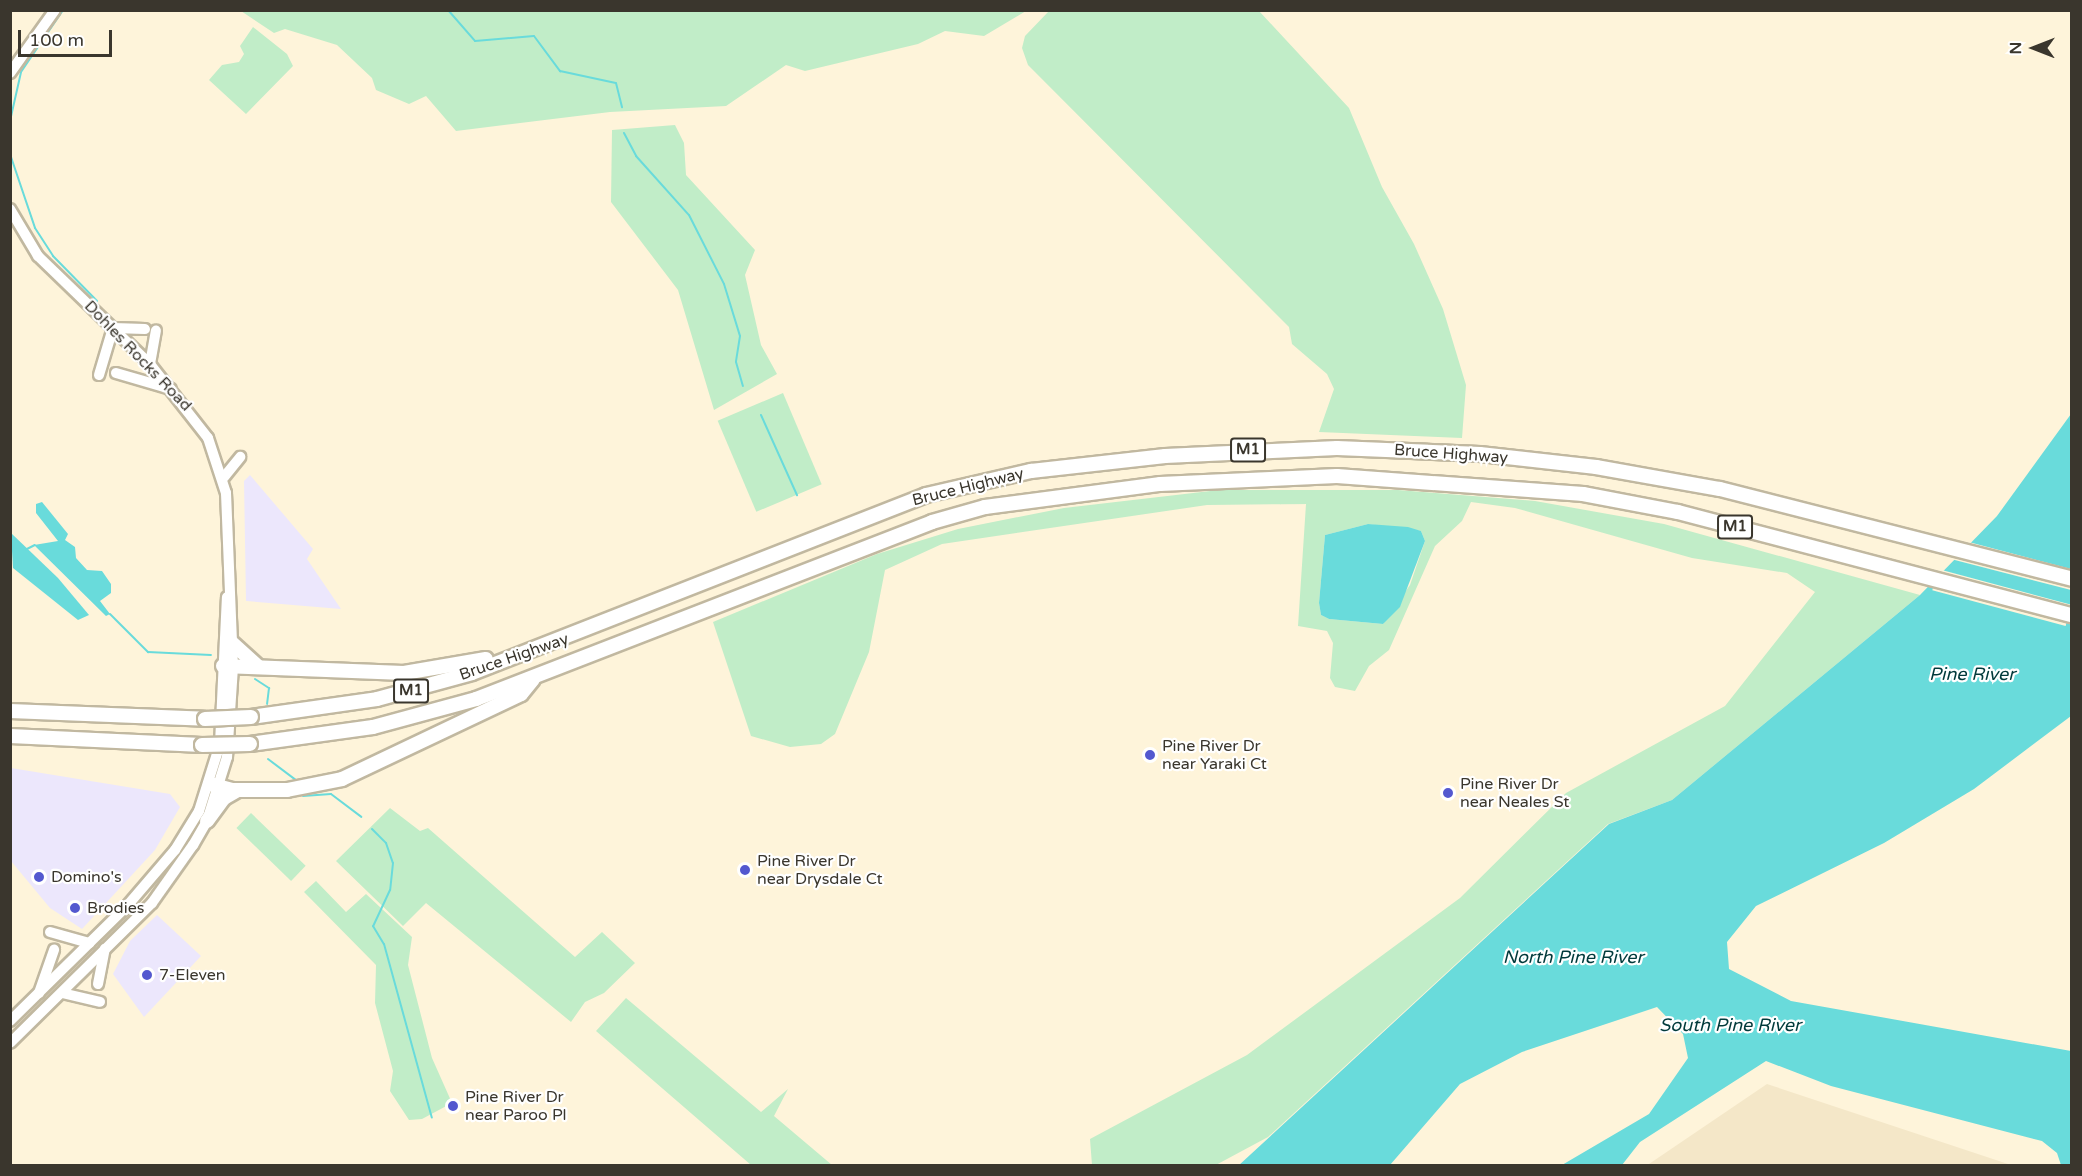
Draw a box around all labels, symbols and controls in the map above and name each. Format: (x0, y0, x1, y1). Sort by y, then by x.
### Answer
scale bar (21, 18, 116, 56)
north arrow (2004, 18, 2064, 78)
text: 100 m (29, 29, 84, 51)
text: N (2006, 42, 2026, 54)
street label: Dohles Rocks Road (80, 297, 196, 415)
road number: M1 (1230, 438, 1266, 462)
street label: Bruce Highway (1393, 440, 1509, 468)
street label: Bruce Highway (910, 464, 1026, 510)
road number: M1 (1717, 515, 1753, 539)
street label: Bruce Highway (457, 629, 571, 685)
water label: Pine River (1929, 663, 2015, 685)
road number: M1 (393, 679, 429, 703)
place label: Pine River Dr near Yaraki Ct (1162, 736, 1267, 774)
marker: Pine River Dr near Yaraki Ct (1143, 748, 1157, 762)
place label: Pine River Dr near Neales St (1460, 774, 1569, 812)
marker: Pine River Dr near Neales St (1441, 786, 1455, 800)
place label: Pine River Dr near Drysdale Ct (757, 851, 883, 889)
marker: Pine River Dr near Drysdale Ct (738, 863, 752, 877)
place label: Domino's (51, 867, 122, 887)
marker: Domino's (32, 870, 46, 884)
place label: Brodies (87, 898, 144, 918)
marker: Brodies (68, 901, 82, 915)
water label: North Pine River (1503, 946, 1643, 968)
place label: 7-Eleven (159, 965, 226, 985)
marker: 7-Eleven (140, 968, 154, 982)
water label: South Pine River (1659, 1014, 1801, 1036)
place label: Pine River Dr near Paroo Pl (465, 1087, 567, 1125)
marker: Pine River Dr near Paroo Pl (446, 1099, 460, 1113)

